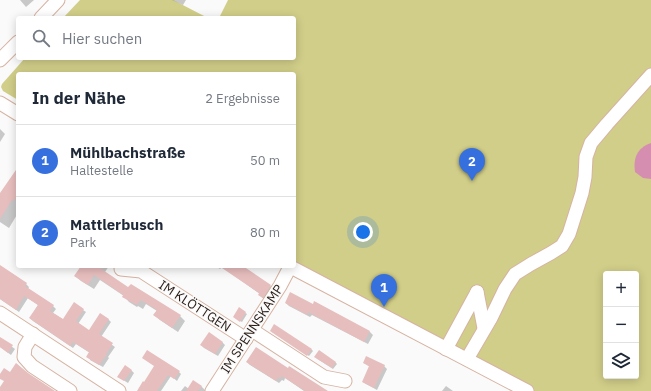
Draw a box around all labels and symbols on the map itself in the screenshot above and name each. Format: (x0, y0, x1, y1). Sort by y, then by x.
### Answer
pin: 2 (459, 148, 485, 181)
your location (353, 222, 373, 242)
pin: 1 (371, 274, 397, 307)
street label: IM KLÖTTGEN (156, 276, 234, 336)
street label: IM SPENNSKAMP (217, 281, 287, 377)

